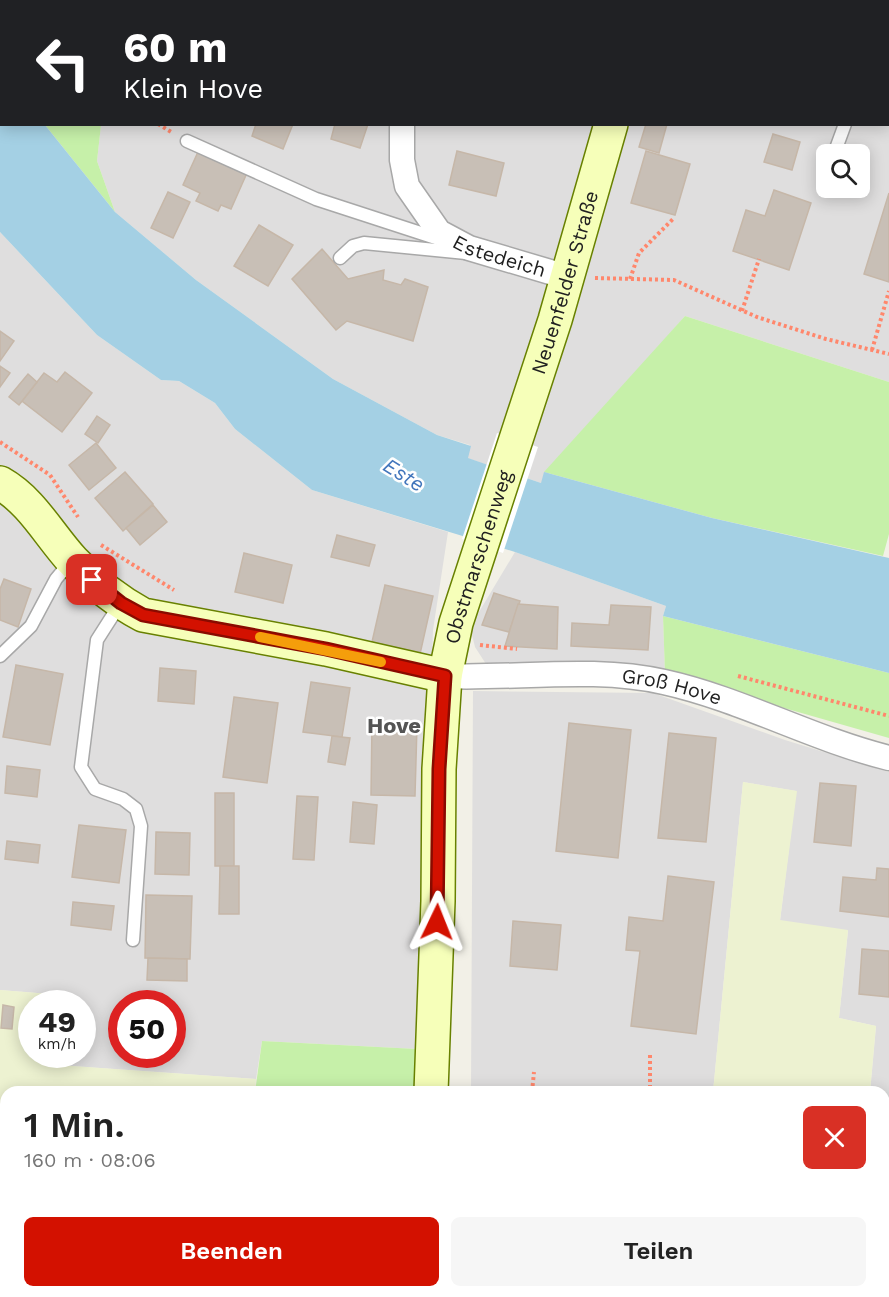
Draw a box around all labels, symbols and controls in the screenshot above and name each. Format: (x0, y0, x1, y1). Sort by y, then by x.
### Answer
text: 60 m (123, 23, 227, 72)
icon: left (24, 24, 102, 102)
text: Klein Hove (123, 73, 263, 105)
map controls (816, 144, 870, 198)
button: search (816, 144, 870, 198)
street label: Neuenfelder Straße (526, 188, 603, 377)
street label: Estedeich (449, 230, 549, 282)
water label: Este (379, 452, 430, 497)
street label: Obstmarschenweg (440, 467, 517, 646)
pin (66, 554, 117, 605)
icon: arrive (75, 563, 108, 596)
street label: Groß Hove (621, 664, 725, 710)
district label: Hove (367, 713, 421, 738)
position arrow (405, 890, 469, 954)
speed limit sign: 50 (108, 990, 186, 1068)
text: 49 (38, 1004, 76, 1039)
text: km/h (38, 1035, 76, 1053)
text: 1 Min. (24, 1104, 125, 1146)
button: close (803, 1106, 866, 1169)
text: 160 m · 08:06 (24, 1148, 156, 1172)
button: Beenden (24, 1217, 439, 1286)
button: Teilen (451, 1217, 866, 1286)

